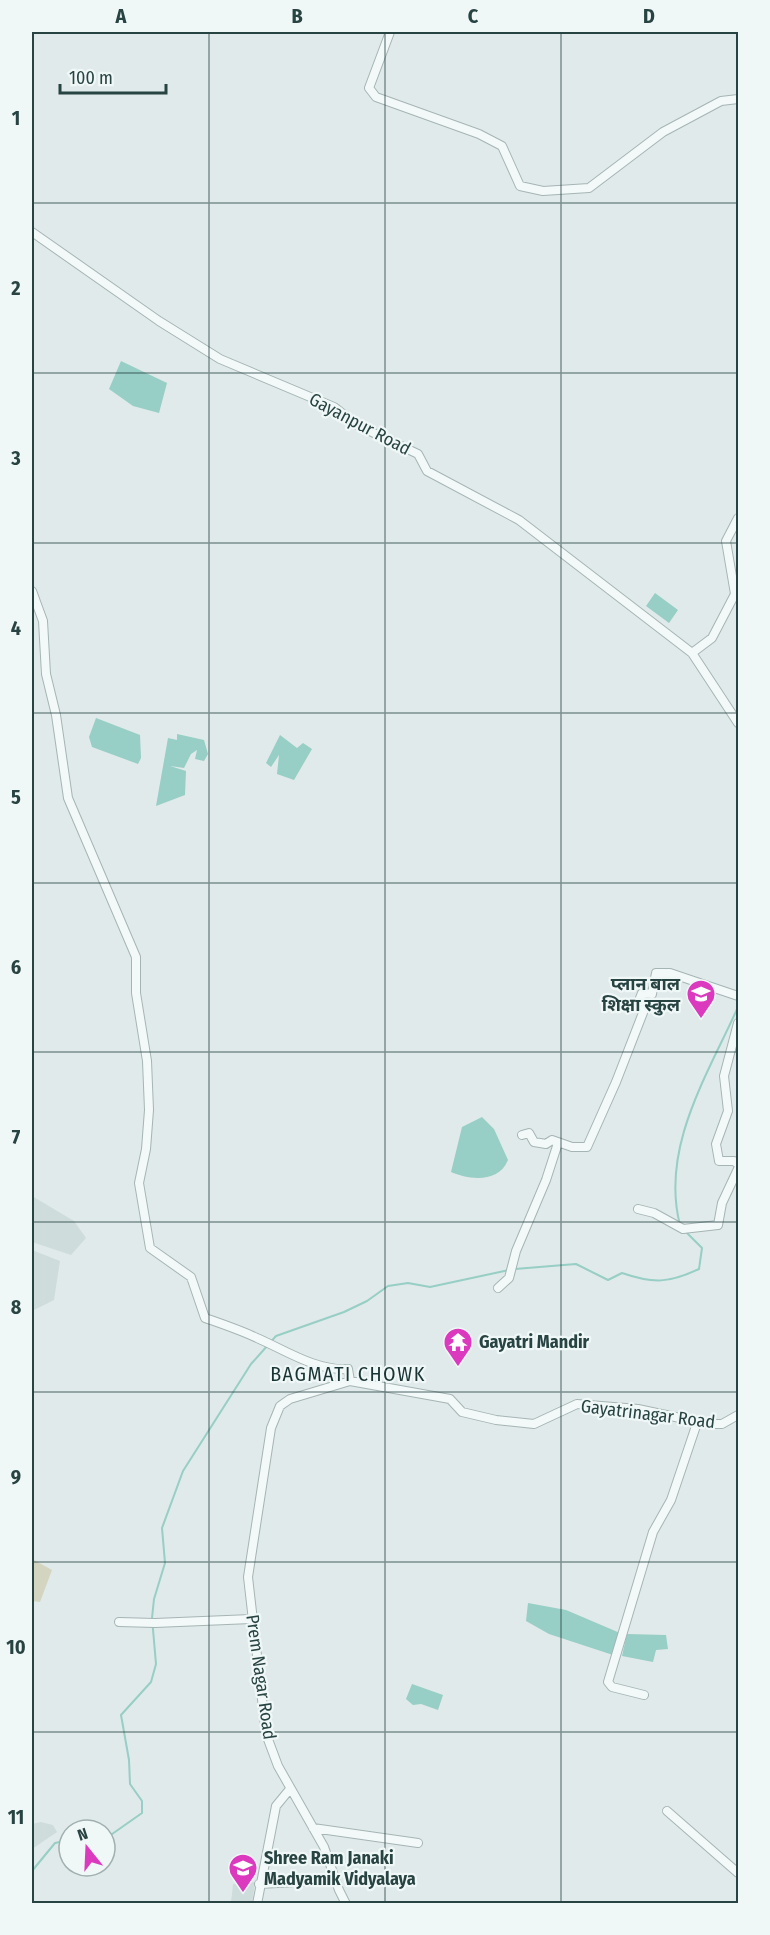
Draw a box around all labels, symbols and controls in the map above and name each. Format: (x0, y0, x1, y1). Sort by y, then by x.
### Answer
text: A (115, 4, 128, 28)
text: B (291, 4, 303, 28)
text: C (468, 4, 479, 28)
text: D (643, 4, 655, 28)
scale bar (60, 57, 166, 95)
text: 100 m (69, 67, 113, 89)
text: 1 (12, 106, 20, 130)
text: 2 (10, 276, 21, 300)
street label: Gayanpur Road (305, 388, 415, 460)
text: 3 (10, 446, 21, 470)
text: 4 (11, 616, 21, 640)
text: 5 (11, 785, 21, 809)
text: 6 (11, 955, 21, 979)
place label: प्लान बाल शिक्षा स्कुल (602, 973, 681, 1016)
school or university icon: प्लान बाल शिक्षा स्कुल (685, 978, 717, 1020)
text: 7 (12, 1125, 21, 1149)
text: 8 (11, 1295, 22, 1319)
temple icon: Gayatri Mandir (442, 1326, 474, 1368)
place label: Gayatri Mandir (479, 1331, 590, 1353)
district label: BAGMATI CHOWK (270, 1362, 426, 1386)
street label: Gayatrinagar Road (580, 1395, 716, 1433)
text: 9 (11, 1465, 21, 1489)
street label: Prem Nagar Road (241, 1613, 281, 1741)
text: 10 (6, 1635, 26, 1659)
text: 11 (8, 1805, 24, 1829)
north arrow (57, 1818, 117, 1878)
text: N (75, 1824, 90, 1845)
place label: Shree Ram Janaki Madyamik Vidyalaya (264, 1847, 416, 1890)
school or university icon: Shree Ram Janaki Madyamik Vidyalaya (227, 1852, 259, 1894)

